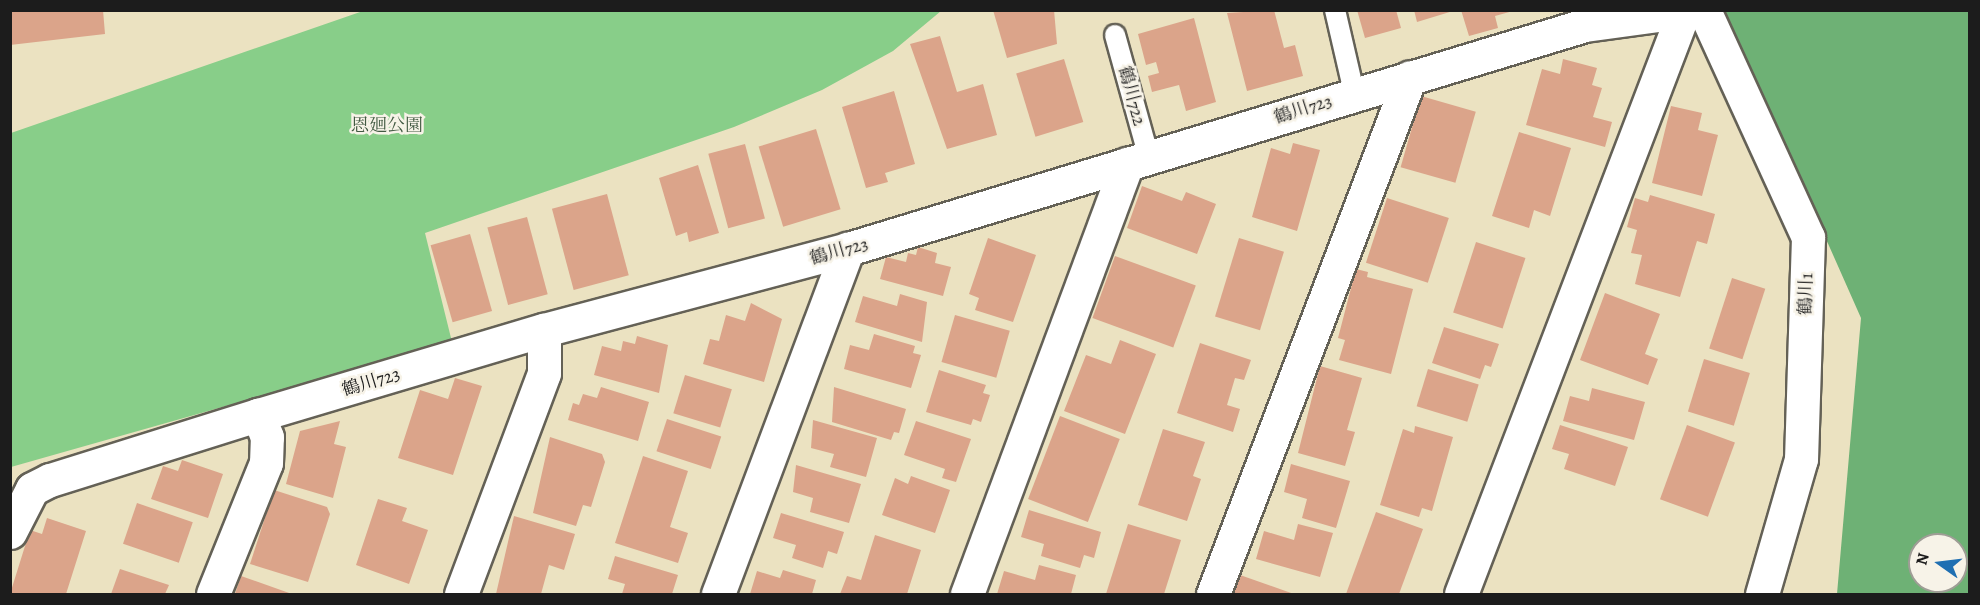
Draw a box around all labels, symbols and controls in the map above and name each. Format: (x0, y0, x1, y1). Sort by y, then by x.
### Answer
street label: 鶴川722 (1114, 64, 1150, 128)
street label: 鶴川723 (1271, 90, 1335, 128)
park label: 恩廻公園 (351, 114, 423, 136)
street label: 鶴川723 (807, 232, 871, 270)
street label: 鶴川1 (1794, 273, 1818, 315)
street label: 鶴川723 (339, 363, 403, 401)
north arrow (1908, 533, 1968, 593)
text: N (1910, 551, 1935, 567)

